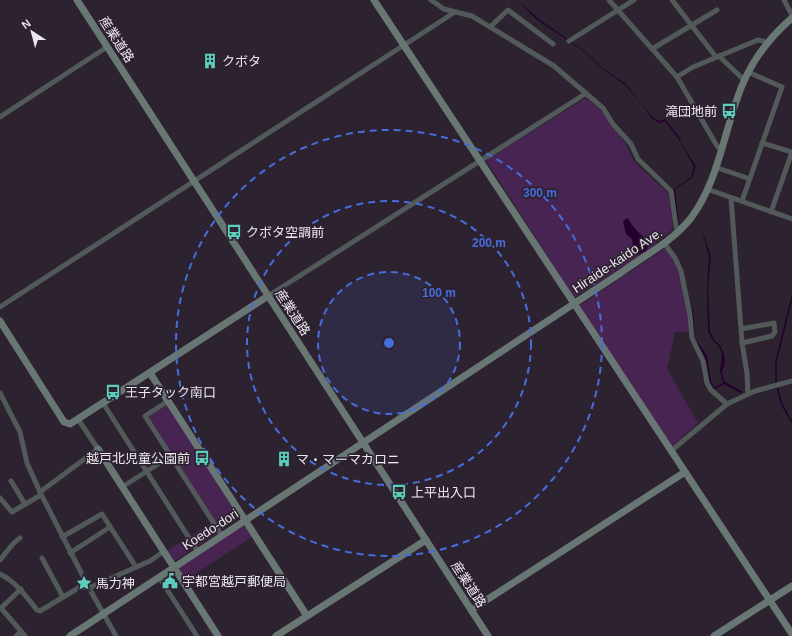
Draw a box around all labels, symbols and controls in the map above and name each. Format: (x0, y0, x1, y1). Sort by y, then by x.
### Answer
north arrow (12, 12, 52, 52)
street label: 産業道路 (96, 13, 137, 65)
text: N (19, 17, 33, 31)
building icon: クボタ (201, 52, 219, 70)
place label: クボタ (222, 54, 261, 69)
bus stop icon: 滝団地前 (720, 102, 738, 120)
place label: 滝団地前 (665, 104, 717, 119)
text: 300 m (523, 186, 557, 200)
bus stop icon: クボタ空調前 (225, 223, 243, 241)
place label: クボタ空調前 (246, 225, 324, 240)
street label: Hiraide-kaido Ave. (569, 225, 665, 296)
text: 200 m (472, 236, 506, 250)
street label: 産業道路 (272, 286, 313, 338)
text: 100 m (422, 286, 456, 300)
centre of rings (382, 336, 396, 350)
bus stop icon: 王子タック南口 (104, 383, 122, 401)
place label: 王子タック南口 (125, 385, 216, 400)
bus stop icon: 越戸北児童公園前 (193, 449, 211, 467)
building icon: マ・マーマカロニ (275, 450, 293, 468)
place label: 越戸北児童公園前 (86, 451, 190, 466)
place label: マ・マーマカロニ (296, 452, 400, 467)
bus stop icon: 上平出入口 (390, 483, 408, 501)
place label: 上平出入口 (411, 485, 476, 500)
street label: Koedo-dori (180, 506, 241, 553)
street label: 産業道路 (448, 558, 489, 610)
public building icon: 宇都宮越戸郵便局 (161, 572, 179, 590)
place icon: 馬力神 (75, 574, 93, 592)
place label: 宇都宮越戸郵便局 (182, 574, 286, 589)
place label: 馬力神 (96, 576, 135, 591)

